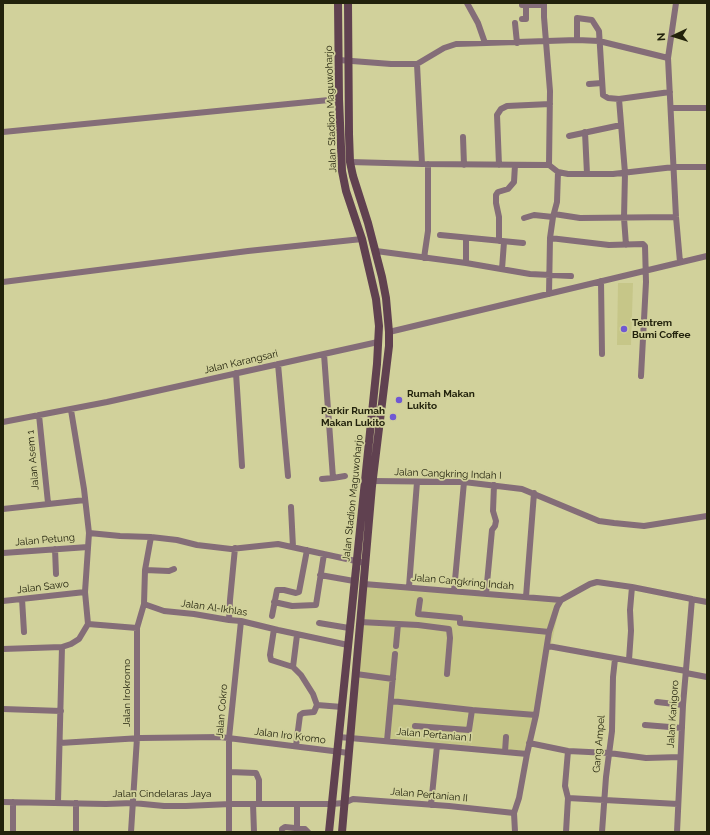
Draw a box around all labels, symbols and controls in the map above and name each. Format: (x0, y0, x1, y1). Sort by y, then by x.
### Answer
north arrow (654, 16, 694, 56)
text: N (655, 32, 668, 42)
street label: Jalan Stadion Maguwoharjo (323, 45, 339, 173)
place label: Tentrem Bumi Coffee (632, 317, 690, 340)
marker: Tentrem Bumi Coffee (619, 324, 629, 334)
street label: Jalan Karangsari (203, 348, 279, 376)
place label: Rumah Makan Lukito (407, 388, 475, 412)
marker: Rumah Makan Lukito (394, 395, 404, 405)
place label: Parkir Rumah Makan Lukito (321, 405, 385, 428)
marker: Parkir Rumah Makan Lukito (388, 412, 398, 422)
street label: Jalan Asem 1 (24, 430, 42, 490)
street label: Jalan Stadion Maguwoharjo (340, 434, 366, 562)
street label: Jalan Cangkring Indah I (394, 466, 502, 482)
street label: Jalan Petung (15, 531, 75, 549)
street label: Jalan Cangkring Indah (411, 572, 515, 592)
street label: Jalan Sawo (16, 578, 70, 596)
street label: Jalan Al-Ikhlas (180, 597, 248, 619)
street label: Jalan Irokromo (121, 659, 133, 727)
street label: Jalan Kanigoro (665, 680, 681, 748)
street label: Jalan Cokro (214, 684, 230, 738)
street label: Gang Ampel (591, 715, 607, 773)
street label: Jalan Iro Kromo (254, 726, 326, 746)
street label: Jalan Pertanian I (396, 726, 472, 744)
street label: Jalan Pertanian II (390, 786, 468, 804)
street label: Jalan Cindelaras Jaya (113, 788, 211, 800)

